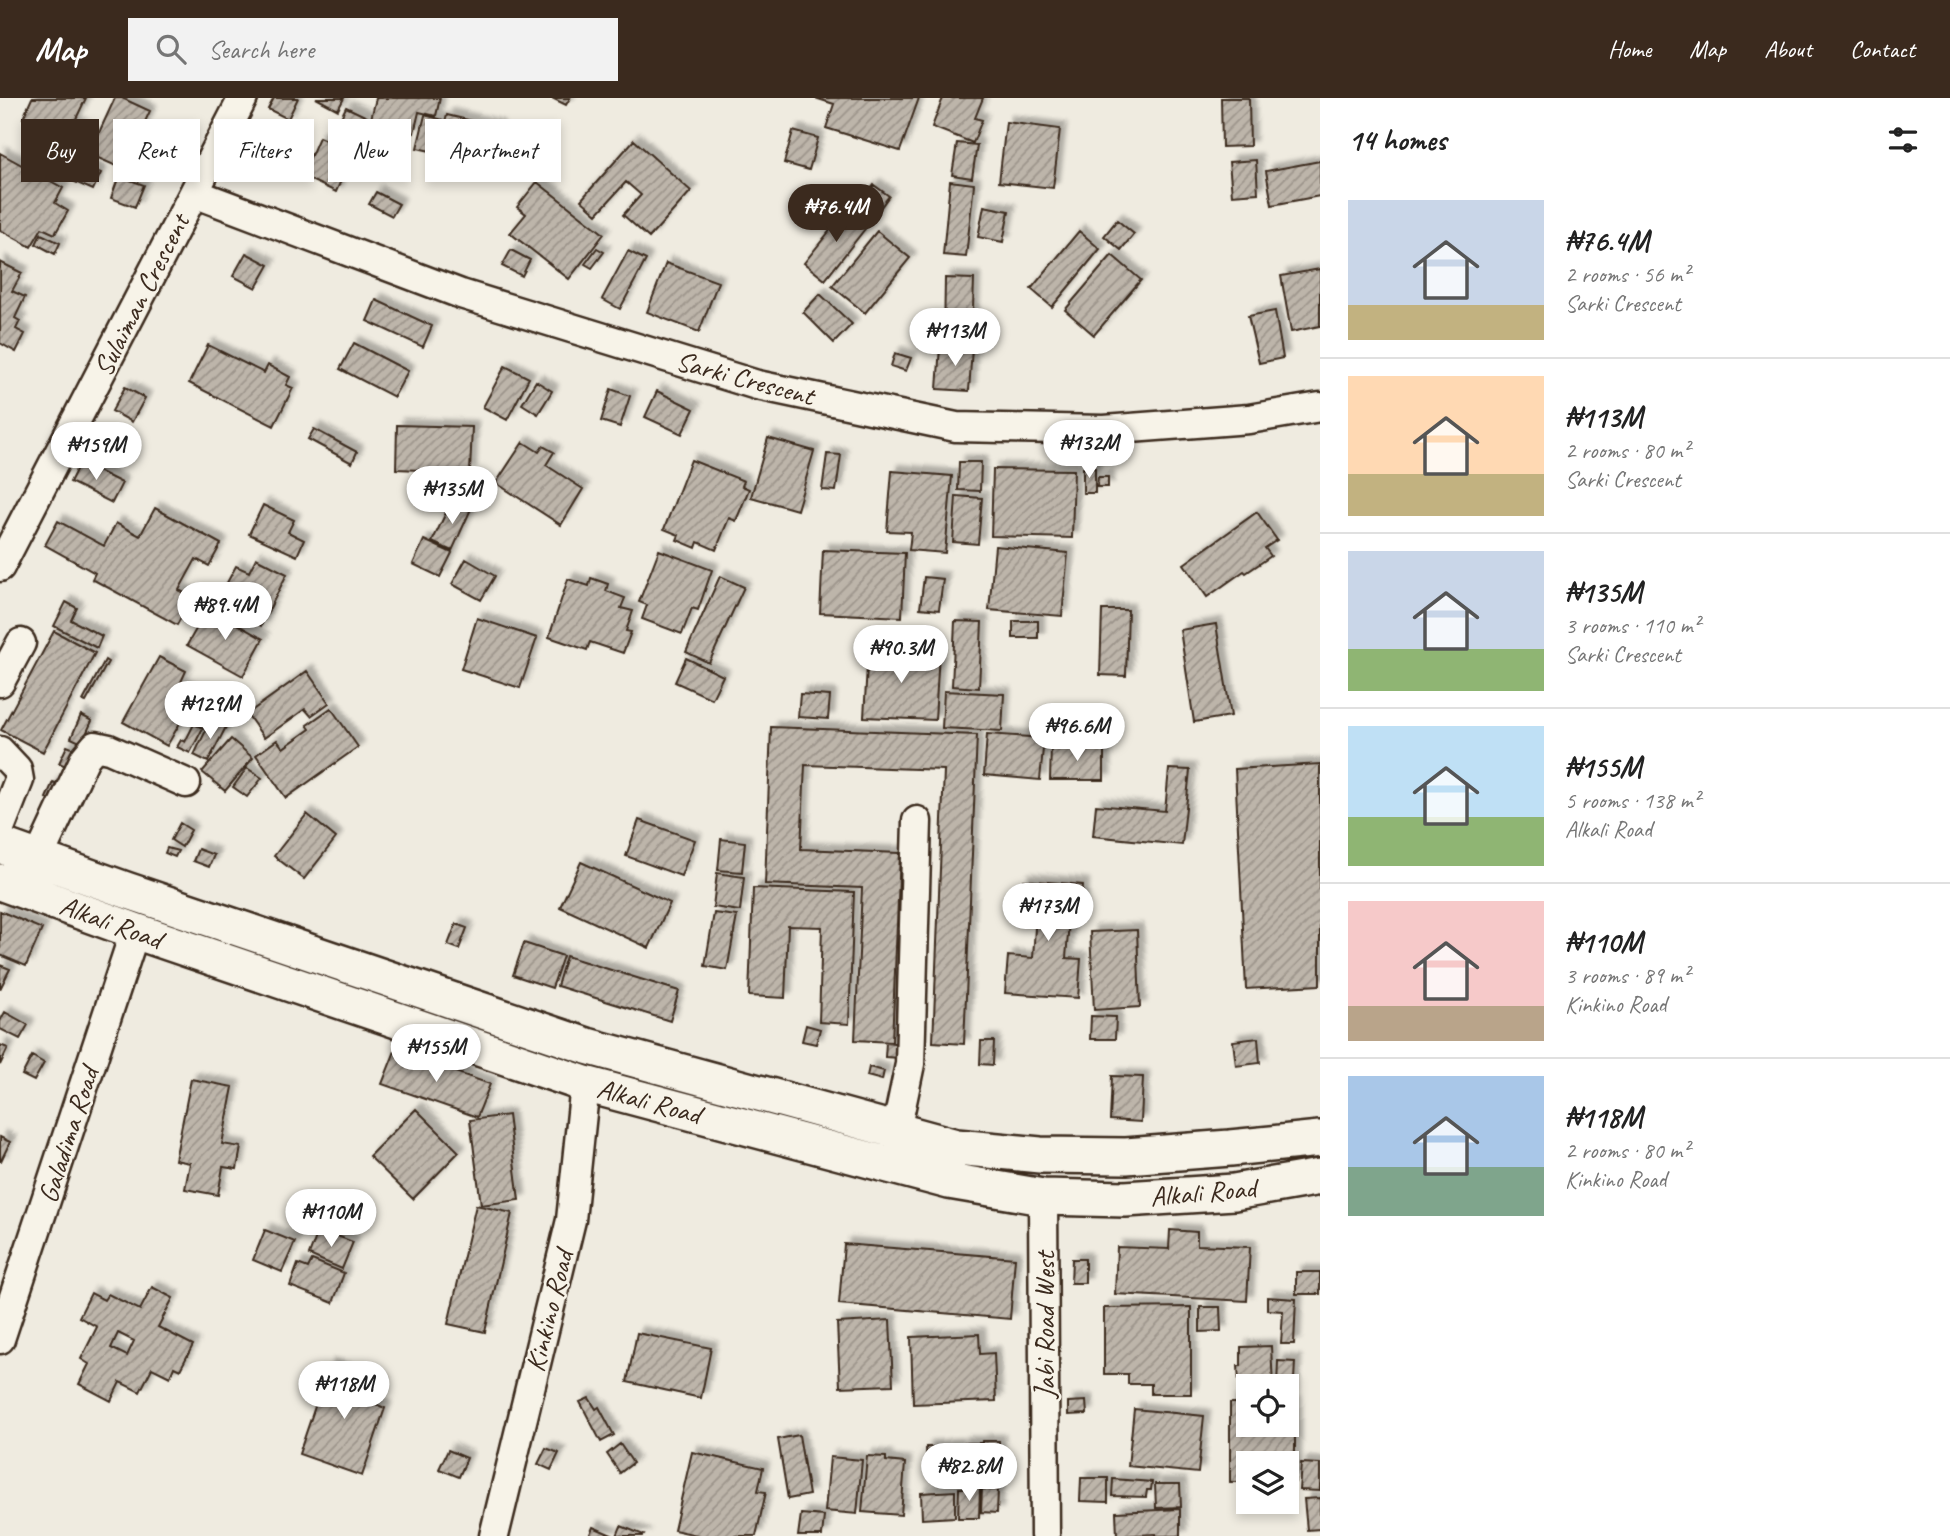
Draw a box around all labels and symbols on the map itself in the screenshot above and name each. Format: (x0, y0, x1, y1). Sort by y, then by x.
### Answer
pin: ₦76.4M (779, 184, 893, 244)
street label: Sulaiman Crescent (85, 206, 198, 382)
pin: ₦113M (906, 308, 1004, 368)
street label: Sarki Crescent (672, 343, 820, 414)
pin: ₦132M (1040, 420, 1138, 480)
pin: ₦159M (47, 422, 145, 482)
pin: ₦135M (403, 466, 501, 526)
pin: ₦89.4M (168, 582, 282, 642)
pin: ₦90.3M (844, 626, 958, 685)
pin: ₦129M (161, 682, 259, 741)
pin: ₦96.6M (1020, 704, 1134, 763)
pin: ₦173M (999, 884, 1097, 943)
street label: Alkali Road (55, 887, 170, 958)
pin: ₦155M (387, 1024, 485, 1084)
street label: Galadima Road (30, 1059, 107, 1207)
street label: Alkali Road (593, 1070, 709, 1133)
street label: Alkali Road (1149, 1170, 1261, 1214)
pin: ₦110M (282, 1190, 380, 1249)
street label: Kinkino Road (517, 1243, 582, 1375)
street label: Jabi Road West (1027, 1249, 1062, 1400)
pin: ₦118M (295, 1362, 393, 1421)
pin: ₦82.8M (912, 1444, 1026, 1503)

